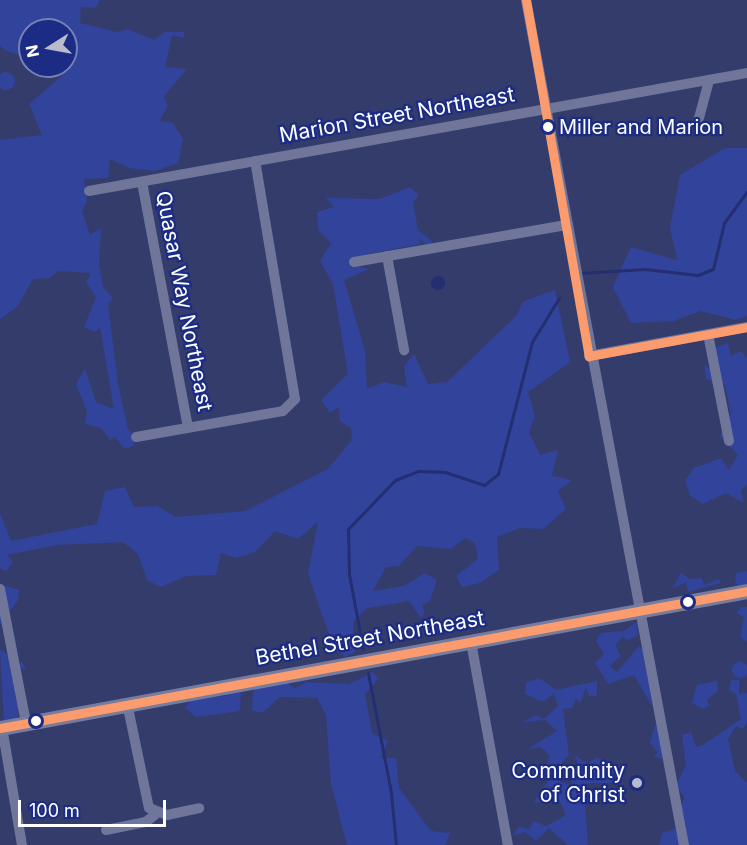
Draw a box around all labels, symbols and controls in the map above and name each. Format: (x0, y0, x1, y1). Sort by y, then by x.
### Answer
north arrow (18, 18, 78, 78)
text: N (21, 43, 43, 59)
street label: Marion Street Northeast (277, 82, 517, 148)
place label: Miller and Marion (559, 115, 723, 139)
marker: Miller and Marion (542, 121, 554, 133)
street label: Quasar Way Northeast (150, 189, 218, 413)
unlabelled marker (682, 596, 694, 608)
street label: Bethel Street Northeast (254, 605, 486, 671)
unlabelled marker (30, 715, 42, 727)
place label: Community of Christ (511, 758, 625, 808)
marker: Community of Christ (630, 776, 644, 790)
scale bar (21, 788, 170, 826)
text: 100 m (29, 800, 80, 821)

